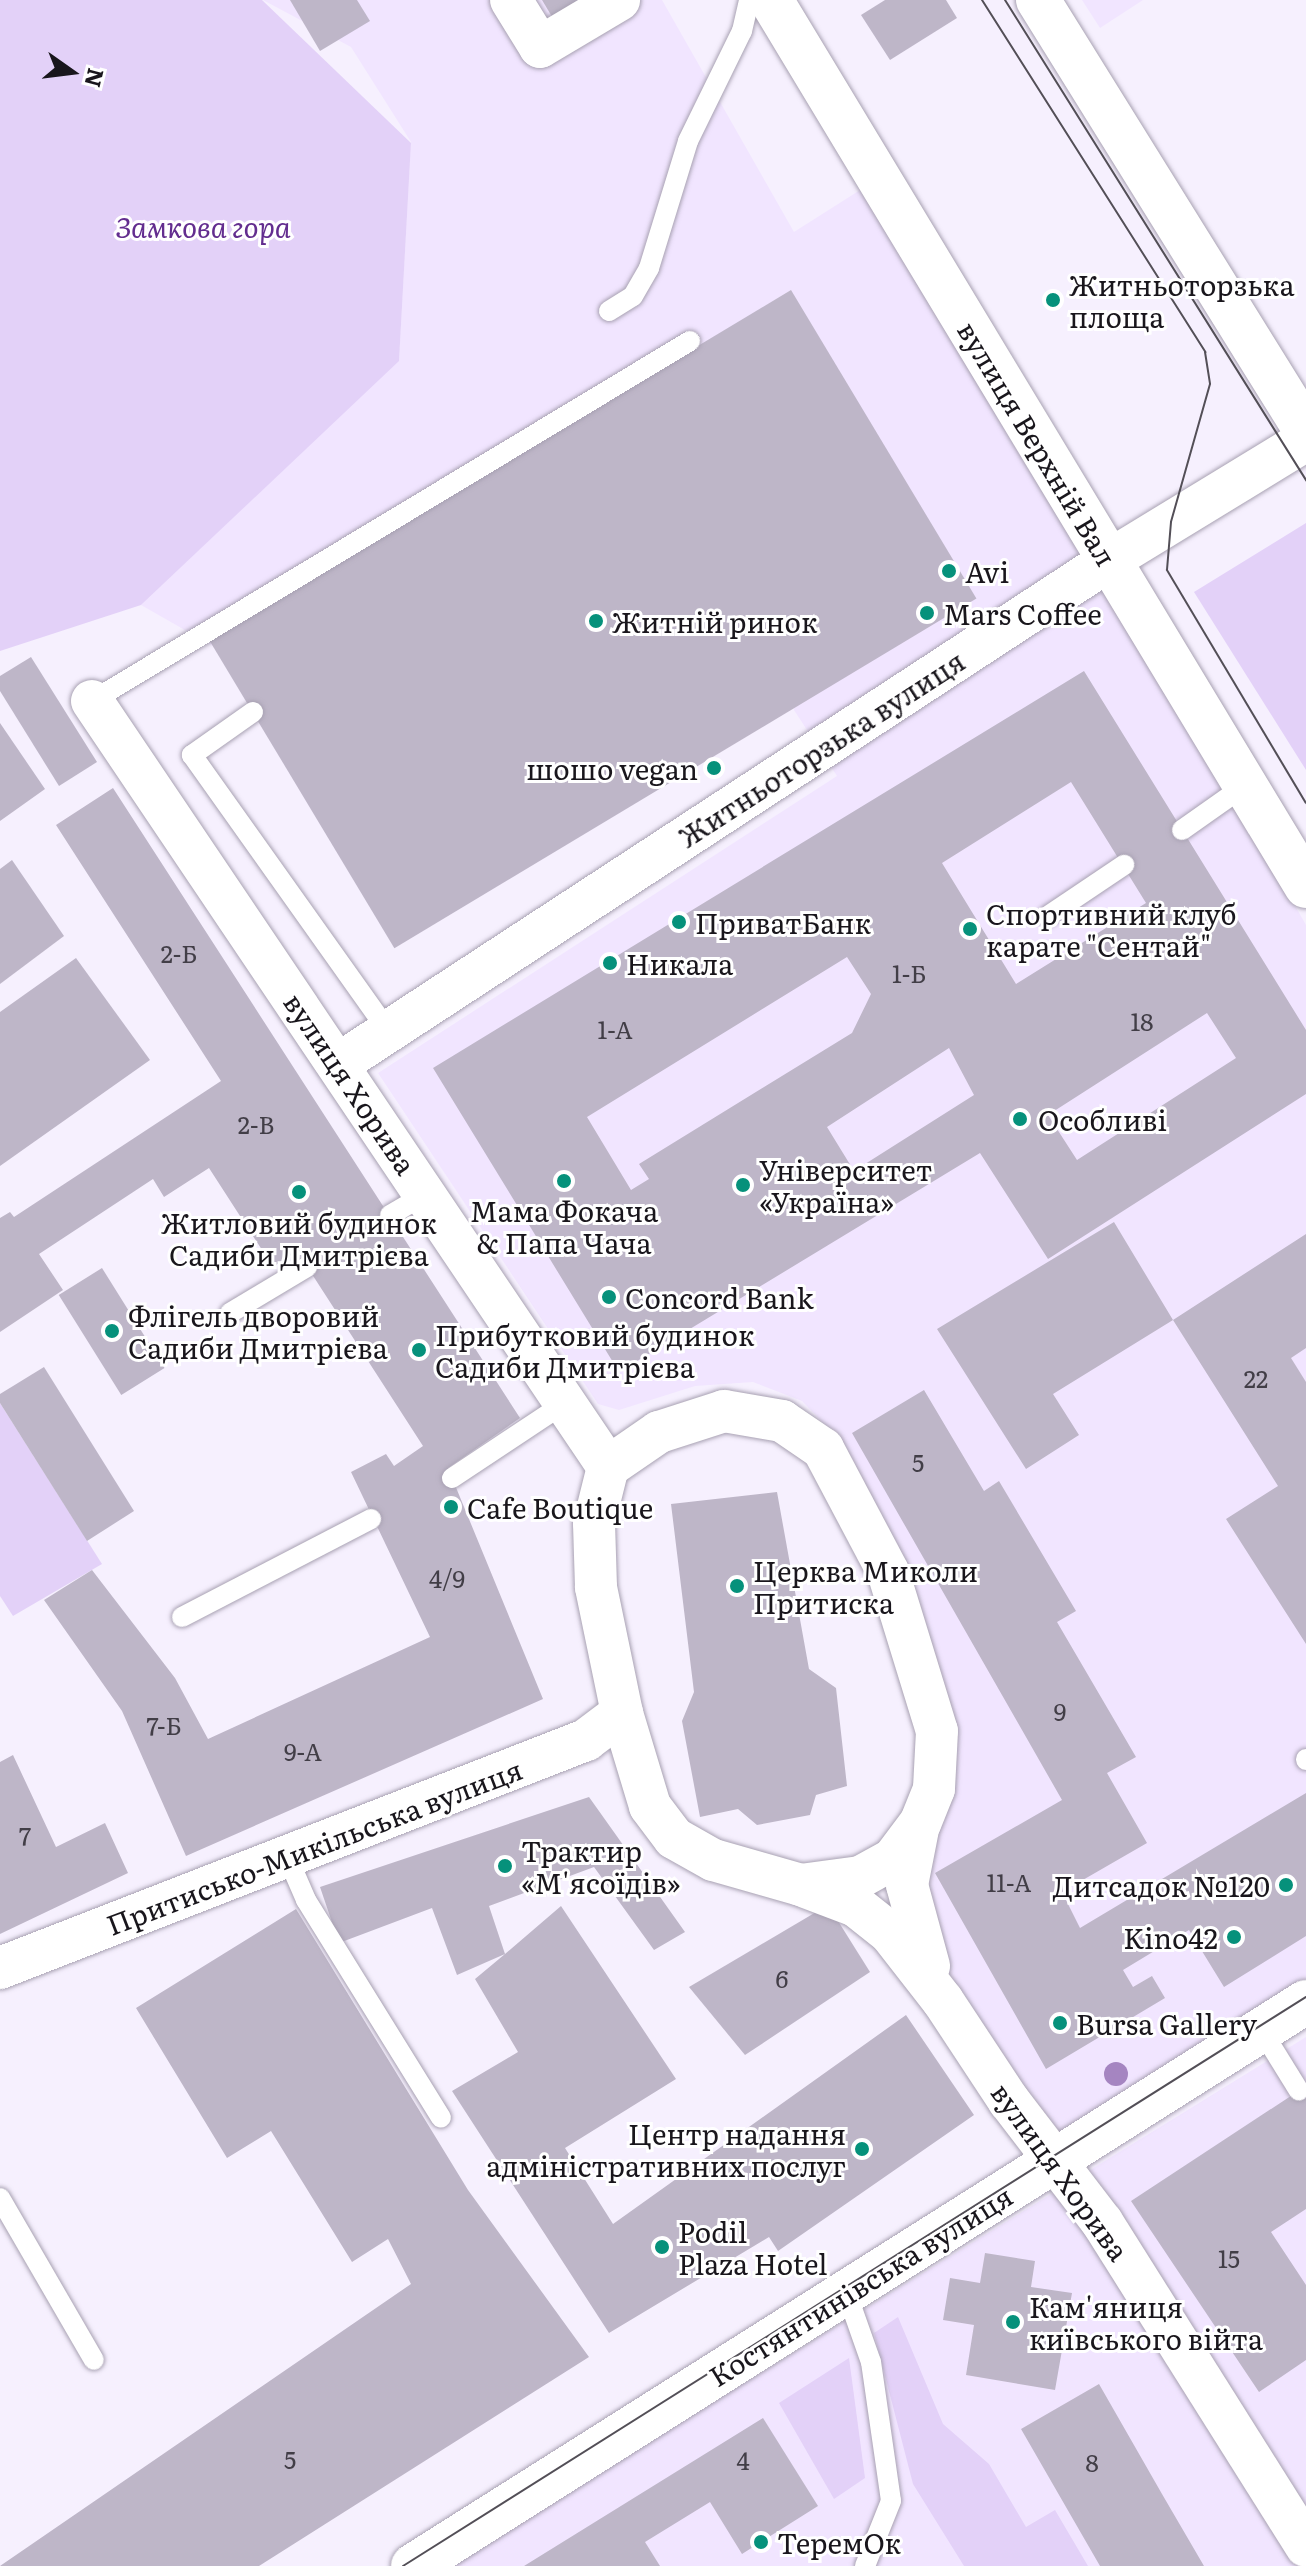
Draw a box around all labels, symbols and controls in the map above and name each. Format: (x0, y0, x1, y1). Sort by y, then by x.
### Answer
north arrow (32, 32, 112, 112)
text: N (78, 65, 114, 91)
park label: Замкова гора (115, 209, 291, 243)
place label: Житньоторзька площа (1069, 267, 1295, 333)
marker: Житньоторзька площа (1044, 291, 1062, 309)
street label: вулиця Верхній Вал (952, 315, 1124, 571)
place label: Avi (965, 554, 1009, 588)
marker: Avi (940, 562, 958, 580)
place label: Mars Coffee (943, 596, 1102, 630)
place label: Житній ринок (612, 604, 818, 638)
marker: Mars Coffee (918, 604, 936, 622)
marker: Житній ринок (587, 612, 605, 630)
street label: Житньоторзька вулиця (672, 643, 970, 853)
place label: шошо vegan (526, 751, 698, 785)
marker: шошо vegan (705, 759, 723, 777)
place label: Спортивний клуб карате "Сентай" (986, 896, 1236, 962)
place label: ПриватБанк (695, 905, 871, 939)
marker: ПриватБанк (670, 913, 688, 931)
marker: Спортивний клуб карате "Сентай" (961, 920, 979, 938)
house number: 2-Б (161, 939, 197, 967)
place label: Никала (626, 946, 733, 980)
marker: Никала (601, 954, 619, 972)
house number: 1-Б (892, 959, 926, 987)
street label: вулиця Хорива (278, 986, 424, 1180)
house number: 18 (1131, 1007, 1153, 1035)
house number: 1-А (597, 1015, 633, 1043)
place label: Особливі (1038, 1102, 1167, 1136)
marker: Особливі (1009, 1108, 1031, 1130)
house number: 2-В (238, 1110, 274, 1138)
place label: Університет «Україна» (759, 1152, 932, 1218)
marker: Мама Фокача & Папа Чача (555, 1172, 573, 1190)
marker: Університет «Україна» (734, 1176, 752, 1194)
marker: Житловий будинок Садиби Дмитрієва (290, 1183, 308, 1201)
place label: Мама Фокача & Папа Чача (470, 1193, 658, 1259)
place label: Житловий будинок Садиби Дмитрієва (161, 1205, 437, 1271)
place label: Concord Bank (625, 1280, 814, 1314)
marker: Concord Bank (600, 1288, 618, 1306)
place label: Флігель дворовий Садиби Дмитрієва (128, 1298, 388, 1364)
place label: Прибутковий будинок Садиби Дмитрієва (435, 1317, 755, 1383)
marker: Флігель дворовий Садиби Дмитрієва (103, 1322, 121, 1340)
marker: Прибутковий будинок Садиби Дмитрієва (410, 1341, 428, 1359)
house number: 22 (1244, 1364, 1268, 1392)
house number: 5 (912, 1448, 924, 1476)
place label: Cafe Boutique (467, 1490, 653, 1524)
marker: Cafe Boutique (442, 1498, 460, 1516)
place label: Церква Миколи Притиска (753, 1553, 978, 1619)
house number: 4/9 (429, 1564, 465, 1592)
marker: Церква Миколи Притиска (728, 1577, 746, 1595)
house number: 9 (1054, 1697, 1066, 1725)
house number: 7-Б (146, 1711, 182, 1739)
house number: 9-А (284, 1737, 322, 1765)
street label: Притисько-Микільська вулиця (102, 1751, 526, 1941)
house number: 7 (19, 1821, 31, 1849)
place label: Трактир «М'ясоїдів» (521, 1833, 681, 1899)
marker: Трактир «М'ясоїдів» (496, 1857, 514, 1875)
house number: 11-А (987, 1868, 1031, 1896)
place label: Дитсадок №120 (1053, 1868, 1270, 1902)
marker: Дитсадок №120 (1277, 1876, 1295, 1894)
place label: Kino42 (1123, 1920, 1218, 1954)
marker: Kino42 (1225, 1928, 1243, 1946)
house number: 6 (776, 1964, 788, 1992)
place label: Bursa Gallery (1076, 2006, 1257, 2040)
marker: Bursa Gallery (1051, 2014, 1069, 2032)
street label: вулиця Хорива (985, 2076, 1137, 2266)
place label: Центр надання адміністративних послуг (486, 2116, 846, 2182)
marker: Центр надання адміністративних послуг (853, 2140, 871, 2158)
street label: Костянтинівська вулиця (702, 2178, 1018, 2392)
place label: Podil Plaza Hotel (678, 2214, 827, 2280)
marker: Podil Plaza Hotel (653, 2238, 671, 2256)
house number: 15 (1218, 2244, 1240, 2272)
place label: Кам'яниця київського війта (1029, 2289, 1263, 2355)
marker: Кам'яниця київського війта (1004, 2313, 1022, 2331)
house number: 5 (284, 2445, 296, 2473)
house number: 4 (736, 2446, 750, 2474)
house number: 8 (1085, 2448, 1099, 2476)
place label: ТеремОк (777, 2525, 901, 2559)
marker: ТеремОк (752, 2533, 770, 2551)

